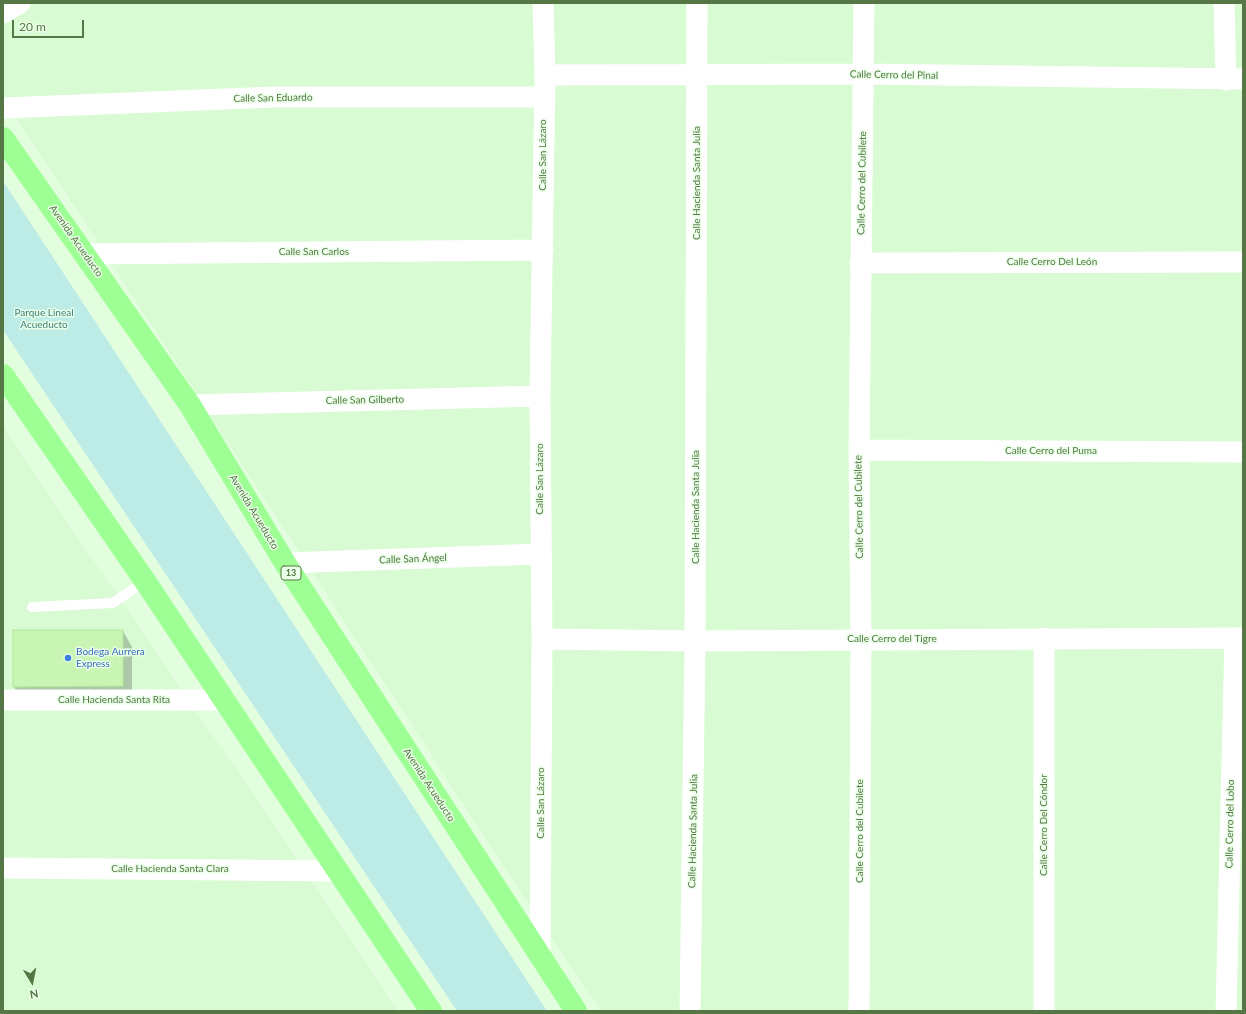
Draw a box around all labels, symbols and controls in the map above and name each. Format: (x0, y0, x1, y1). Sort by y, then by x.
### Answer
scale bar (14, 12, 86, 38)
text: 20 m (19, 19, 46, 34)
street label: Calle Cerro del Pinal (850, 68, 938, 82)
street label: Calle San Eduardo (233, 91, 313, 105)
street label: Calle San Lázaro (537, 119, 549, 191)
street label: Calle Hacienda Santa Julia (691, 126, 703, 240)
street label: Calle Cerro del Cubilete (855, 131, 869, 235)
street label: Avenida Acueducto (47, 203, 105, 279)
street label: Calle San Carlos (279, 246, 349, 258)
street label: Calle Cerro Del León (1007, 256, 1097, 268)
park label: Parque Lineal Acueducto (15, 307, 73, 330)
street label: Calle San Gilberto (326, 393, 404, 407)
street label: Calle San Lázaro (534, 443, 546, 515)
street label: Calle Cerro del Puma (1005, 445, 1097, 457)
street label: Calle Hacienda Santa Julia (690, 450, 702, 564)
street label: Calle Cerro del Cubilete (852, 455, 866, 559)
street label: Avenida Acueducto (227, 472, 281, 552)
street label: Calle San Ángel (379, 552, 447, 566)
road number: 13 (281, 566, 301, 580)
street label: Calle Cerro del Tigre (847, 633, 937, 645)
place label: Bodega Aurrera Express (76, 646, 145, 670)
marker: Bodega Aurrera Express (63, 653, 73, 663)
street label: Calle Hacienda Santa Rita (58, 694, 170, 706)
street label: Avenida Acueducto (401, 746, 457, 824)
street label: Calle San Lázaro (535, 767, 547, 839)
street label: Calle Hacienda Santa Julia (686, 774, 700, 888)
street label: Calle Cerro Del Cóndor (1038, 774, 1050, 876)
street label: Calle Cerro del Cubilete (854, 779, 866, 883)
street label: Calle Cerro del Lobo (1223, 779, 1237, 869)
street label: Calle Hacienda Santa Clara (111, 863, 229, 875)
north arrow (12, 962, 52, 1002)
text: N (29, 987, 39, 1001)

